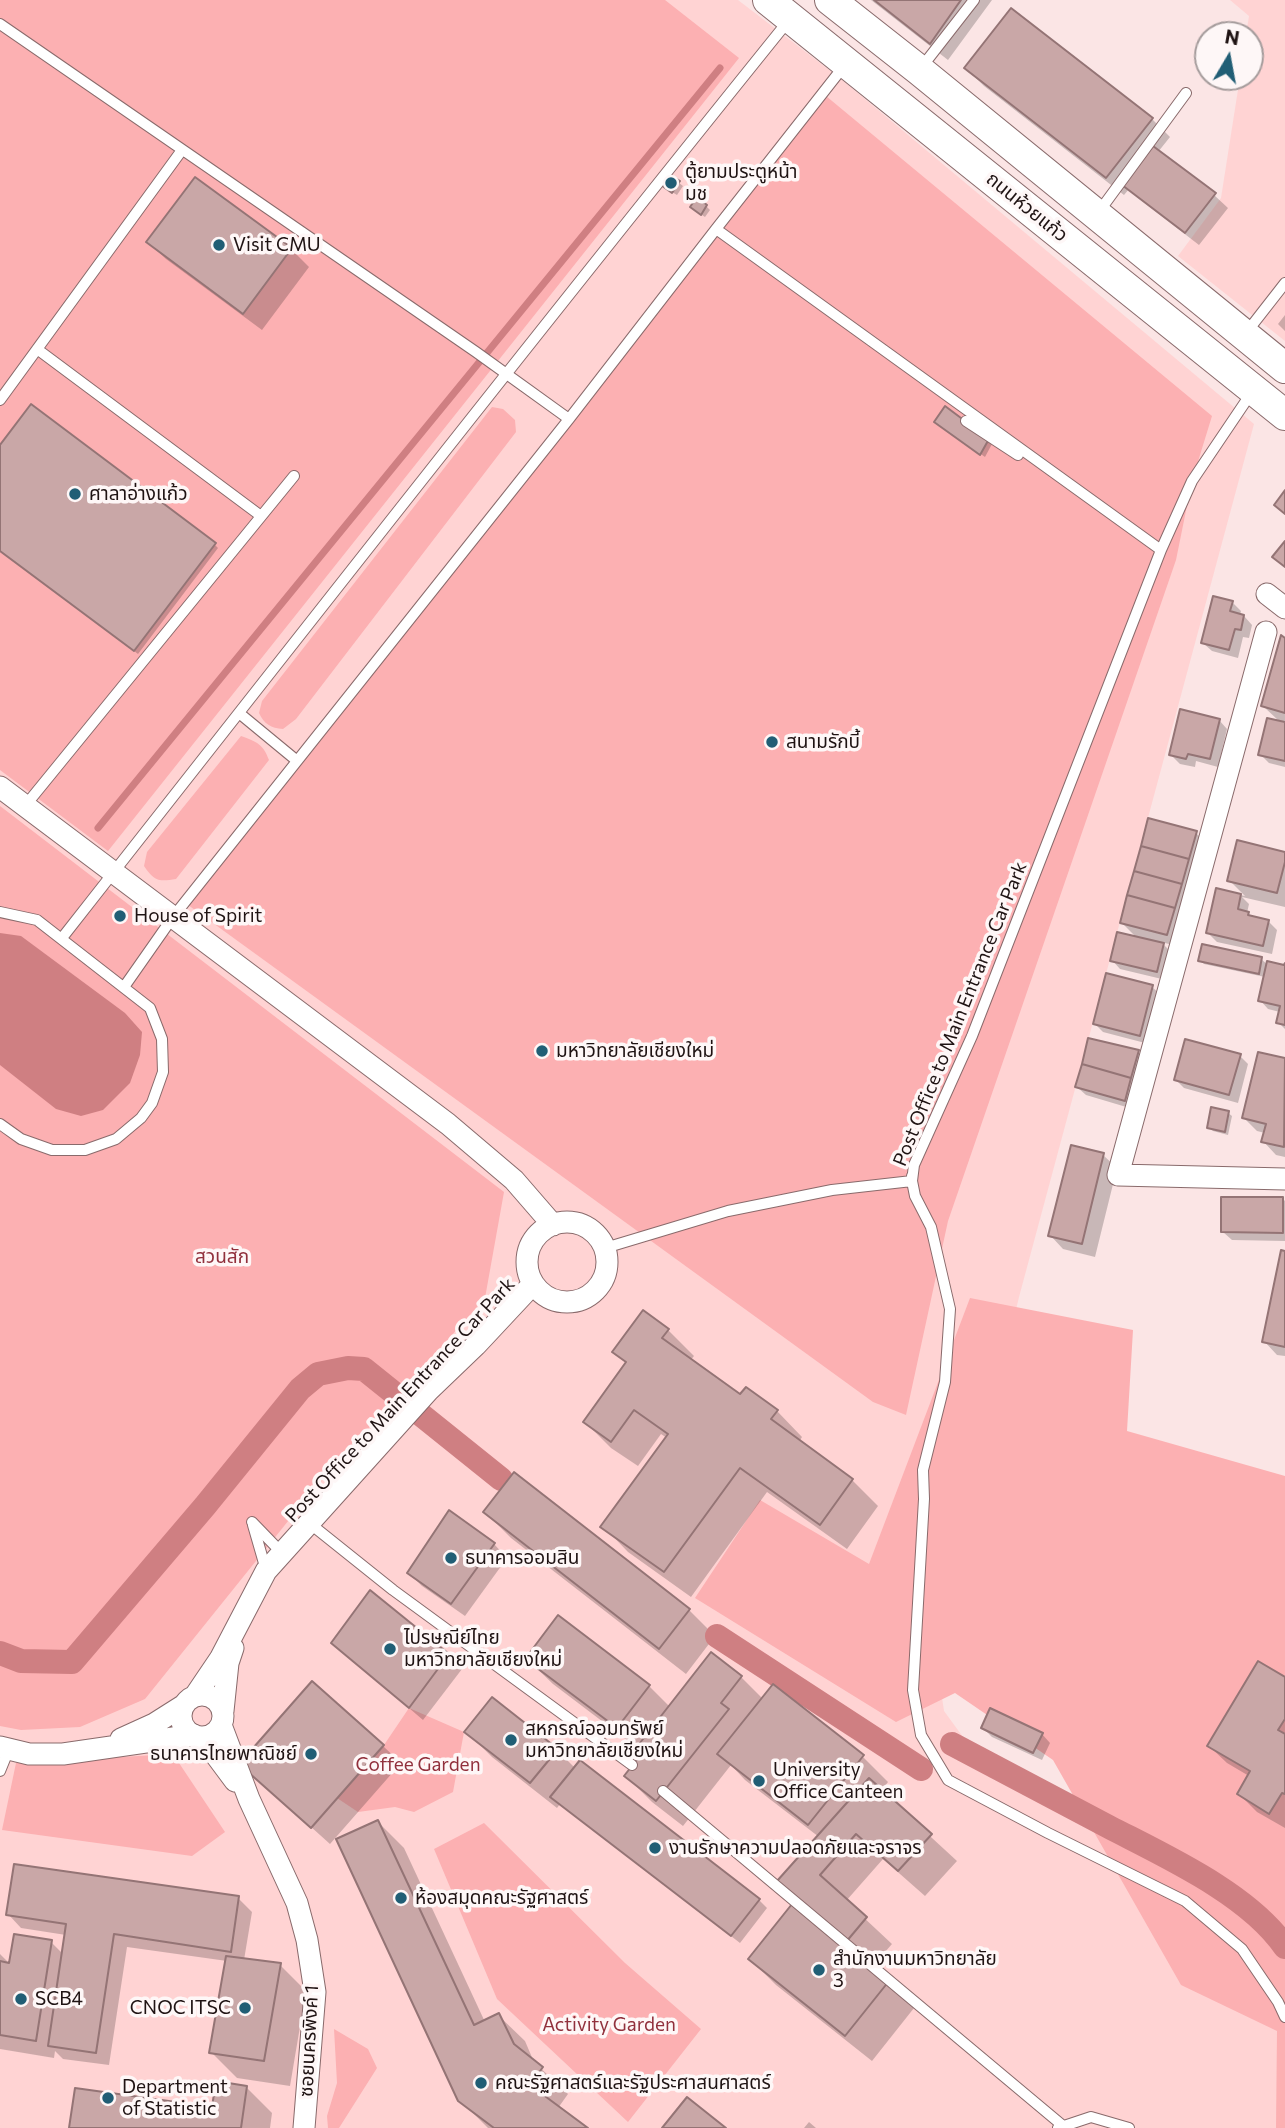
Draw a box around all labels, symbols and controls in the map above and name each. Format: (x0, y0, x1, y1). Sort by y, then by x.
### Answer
north arrow (1194, 21, 1264, 91)
text: N (1223, 24, 1241, 49)
place label: ตู้ยามประตูหน้า มช (685, 161, 798, 205)
street label: ถนนห้วยแก้ว (982, 167, 1072, 247)
marker: ตู้ยามประตูหน้า มช (663, 175, 679, 191)
place label: Visit CMU (233, 234, 321, 256)
marker: Visit CMU (211, 237, 227, 253)
place label: ศาลาอ่างแก้ว (89, 483, 188, 505)
marker: ศาลาอ่างแก้ว (67, 486, 83, 502)
place label: สนามรักบี้ (786, 731, 860, 753)
marker: สนามรักบี้ (764, 734, 780, 750)
street label: Post Office to Main Entrance Car Park (888, 859, 1032, 1169)
place label: House of Spirit (134, 905, 262, 927)
marker: House of Spirit (112, 908, 128, 924)
place label: มหาวิทยาลัยเชียงใหม่ (556, 1040, 714, 1062)
marker: มหาวิทยาลัยเชียงใหม่ (534, 1043, 550, 1059)
park label: สวนสัก (195, 1246, 249, 1268)
street label: Post Office to Main Entrance Car Park (281, 1273, 519, 1527)
place label: ธนาคารออมสิน (465, 1547, 579, 1569)
marker: ธนาคารออมสิน (443, 1550, 459, 1566)
place label: ไปรษณีย์ไทย มหาวิทยาลัยเชียงใหม่ (404, 1627, 562, 1671)
marker: ไปรษณีย์ไทย มหาวิทยาลัยเชียงใหม่ (382, 1641, 398, 1657)
place label: สหกรณ์ออมทรัพย์ มหาวิทยาลัยเชียงใหม่ (525, 1718, 683, 1762)
marker: สหกรณ์ออมทรัพย์ มหาวิทยาลัยเชียงใหม่ (503, 1732, 519, 1748)
place label: ธนาคารไทยพาณิชย์ (150, 1743, 297, 1765)
marker: ธนาคารไทยพาณิชย์ (303, 1746, 319, 1762)
park label: Coffee Garden (355, 1754, 481, 1776)
place label: University Office Canteen (773, 1759, 903, 1803)
marker: University Office Canteen (751, 1773, 767, 1789)
place label: งานรักษาความปลอดภัยและจราจร (669, 1837, 922, 1859)
marker: งานรักษาความปลอดภัยและจราจร (647, 1840, 663, 1856)
place label: ห้องสมุดคณะรัฐศาสตร์ (415, 1887, 588, 1909)
marker: ห้องสมุดคณะรัฐศาสตร์ (393, 1890, 409, 1906)
place label: สำนักงานมหาวิทยาลัย 3 (833, 1948, 997, 1992)
marker: สำนักงานมหาวิทยาลัย 3 (811, 1962, 827, 1978)
street label: ซอยนครพิงค์ 1 (295, 1984, 323, 2098)
place label: SCB4 (35, 1988, 83, 2010)
marker: SCB4 (13, 1991, 29, 2007)
place label: CNOC ITSC (130, 1997, 231, 2019)
marker: CNOC ITSC (237, 2000, 253, 2016)
park label: Activity Garden (542, 2014, 676, 2036)
place label: คณะรัฐศาสตร์และรัฐประศาสนศาสตร์ (495, 2072, 771, 2094)
marker: คณะรัฐศาสตร์และรัฐประศาสนศาสตร์ (473, 2075, 489, 2091)
place label: Department of Statistic (122, 2076, 228, 2120)
marker: Department of Statistic (100, 2090, 116, 2106)

